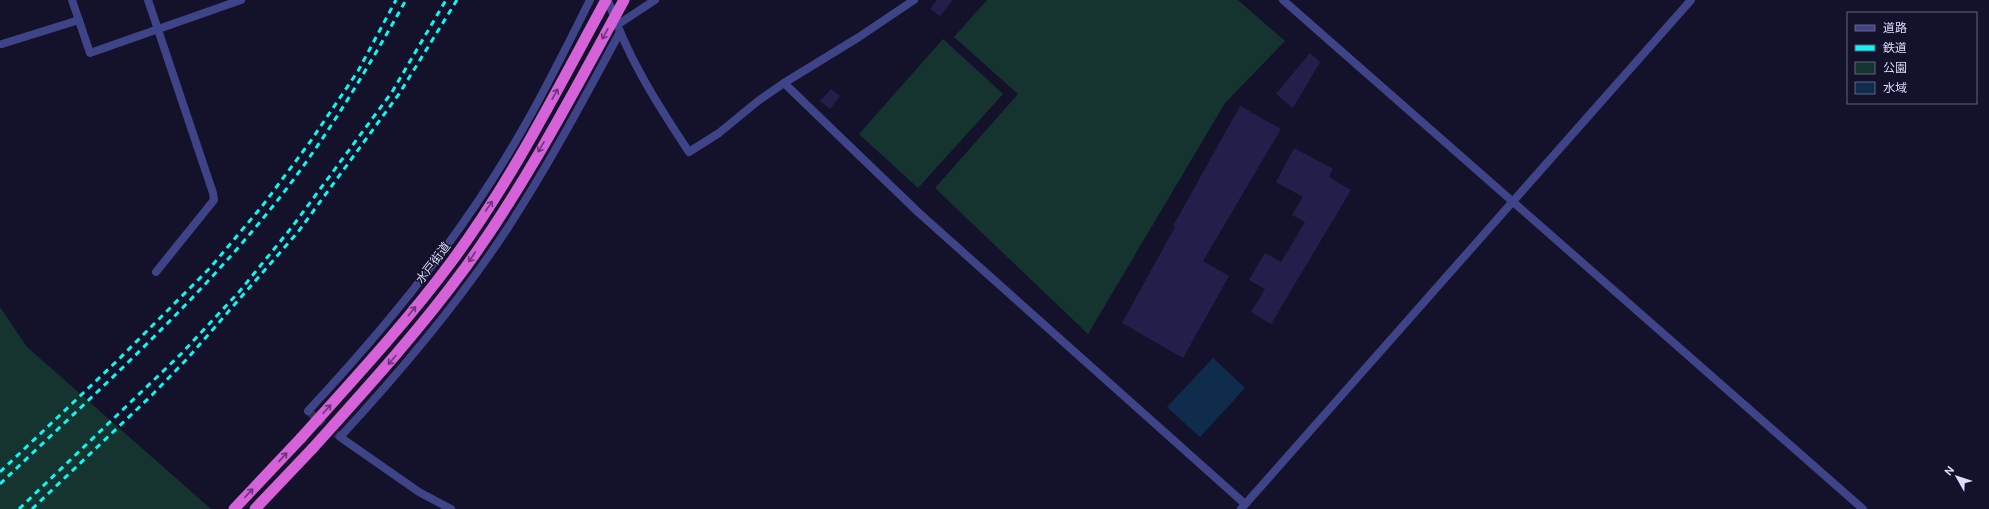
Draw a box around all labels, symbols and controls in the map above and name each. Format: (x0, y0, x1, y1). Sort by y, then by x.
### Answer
legend (1847, 12, 1977, 104)
text: 道路 (1883, 20, 1907, 36)
one-way arrow (601, 28, 608, 40)
text: 鉄道 (1883, 40, 1907, 56)
text: 公園 (1883, 60, 1907, 76)
text: 水域 (1883, 80, 1907, 96)
one-way arrow (551, 88, 559, 100)
one-way arrow (537, 141, 545, 153)
one-way arrow (485, 201, 493, 212)
street label: 水戸街道 (412, 239, 454, 287)
one-way arrow (468, 251, 476, 262)
one-way arrow (408, 305, 417, 316)
one-way arrow (388, 355, 397, 365)
one-way arrow (322, 404, 332, 414)
one-way arrow (278, 452, 288, 462)
north arrow (1937, 457, 1977, 497)
text: N (1941, 463, 1957, 478)
one-way arrow (245, 487, 254, 498)

